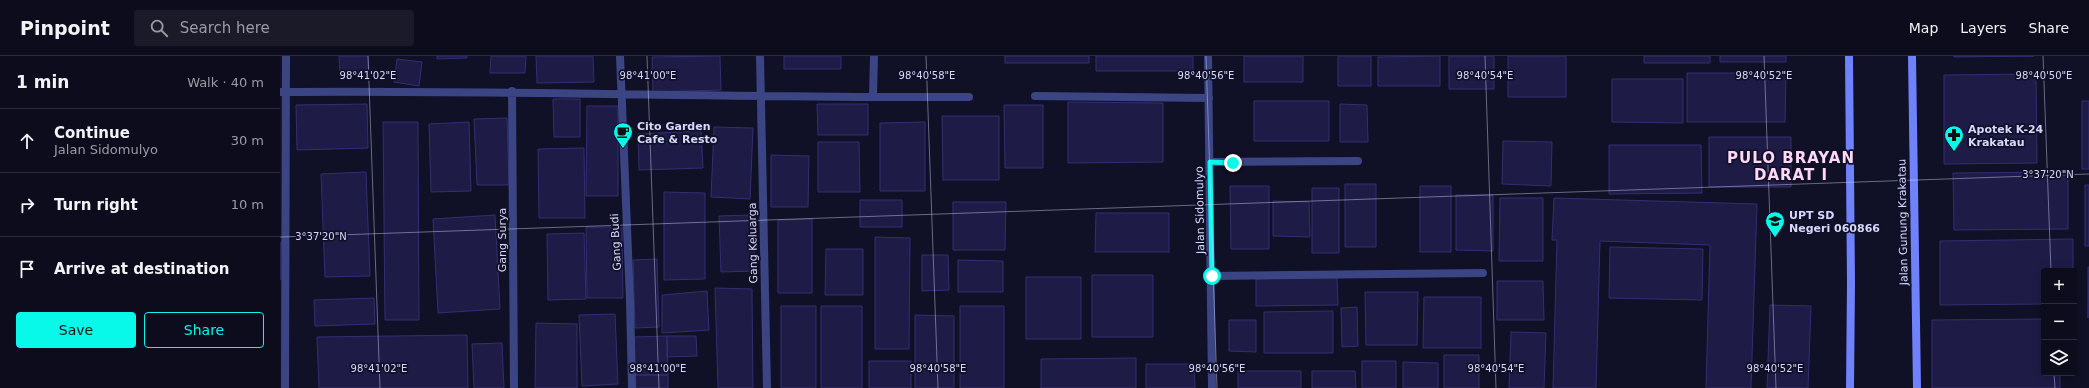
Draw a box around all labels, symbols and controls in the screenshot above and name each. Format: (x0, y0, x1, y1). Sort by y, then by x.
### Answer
search box (134, 10, 414, 46)
text: Pinpoint (20, 17, 110, 39)
icon: search (148, 17, 170, 39)
text: Search here (180, 19, 270, 37)
text: Map (1909, 20, 1938, 36)
text: Layers (1960, 20, 2007, 36)
text: Share (2029, 20, 2069, 36)
text: 98°41'02"E (340, 70, 396, 81)
text: 98°41'00"E (620, 70, 676, 81)
text: 98°40'58"E (899, 70, 955, 81)
text: 98°40'56"E (1178, 70, 1234, 81)
text: 98°40'54"E (1457, 70, 1513, 81)
text: 98°40'52"E (1736, 70, 1792, 81)
text: 98°40'50"E (2016, 70, 2072, 81)
text: 1 min (16, 72, 69, 92)
text: Walk · 40 m (187, 75, 264, 90)
place label: Cito Garden Cafe & Resto (637, 120, 718, 146)
cafe icon: Cito Garden Cafe & Resto (612, 121, 634, 149)
place label: Apotek K-24 Krakatau (1968, 123, 2044, 149)
text: Continue (54, 124, 130, 142)
pharmacy icon: Apotek K-24 Krakatau (1943, 124, 1965, 152)
icon: ahead (16, 130, 38, 152)
text: 30 m (231, 133, 264, 148)
text: Jalan Sidomulyo (54, 142, 158, 157)
district label: PULO BRAYAN DARAT I (1727, 149, 1855, 184)
route end (1224, 154, 1242, 172)
street label: Jalan Gunung Krakatau (1895, 159, 1911, 286)
street label: Jalan Sidomulyo (1193, 166, 1207, 255)
text: 3°37'20"N (2022, 169, 2074, 180)
icon: right (16, 194, 38, 216)
text: Turn right (54, 196, 138, 214)
text: 10 m (231, 197, 264, 212)
street label: Gang Keluarga (746, 202, 760, 284)
street label: Gang Surya (496, 208, 509, 272)
place label: UPT SD Negeri 060866 (1789, 209, 1880, 235)
school or university icon: UPT SD Negeri 060866 (1764, 210, 1786, 238)
street label: Gang Budi (608, 213, 624, 271)
text: 3°37'20"N (295, 231, 347, 242)
icon: arrive (16, 258, 38, 280)
text: Arrive at destination (54, 260, 229, 278)
route start (1203, 267, 1221, 285)
map controls (2041, 268, 2077, 376)
button: + (2041, 268, 2077, 304)
button: − (2041, 304, 2077, 340)
button: Save (16, 312, 136, 348)
button: Share (144, 312, 264, 348)
button: layers (2041, 340, 2077, 376)
text: 98°41'02"E (351, 363, 407, 374)
text: 98°41'00"E (630, 363, 686, 374)
text: 98°40'58"E (910, 363, 966, 374)
text: 98°40'56"E (1189, 363, 1245, 374)
text: 98°40'54"E (1468, 363, 1524, 374)
text: 98°40'52"E (1747, 363, 1803, 374)

